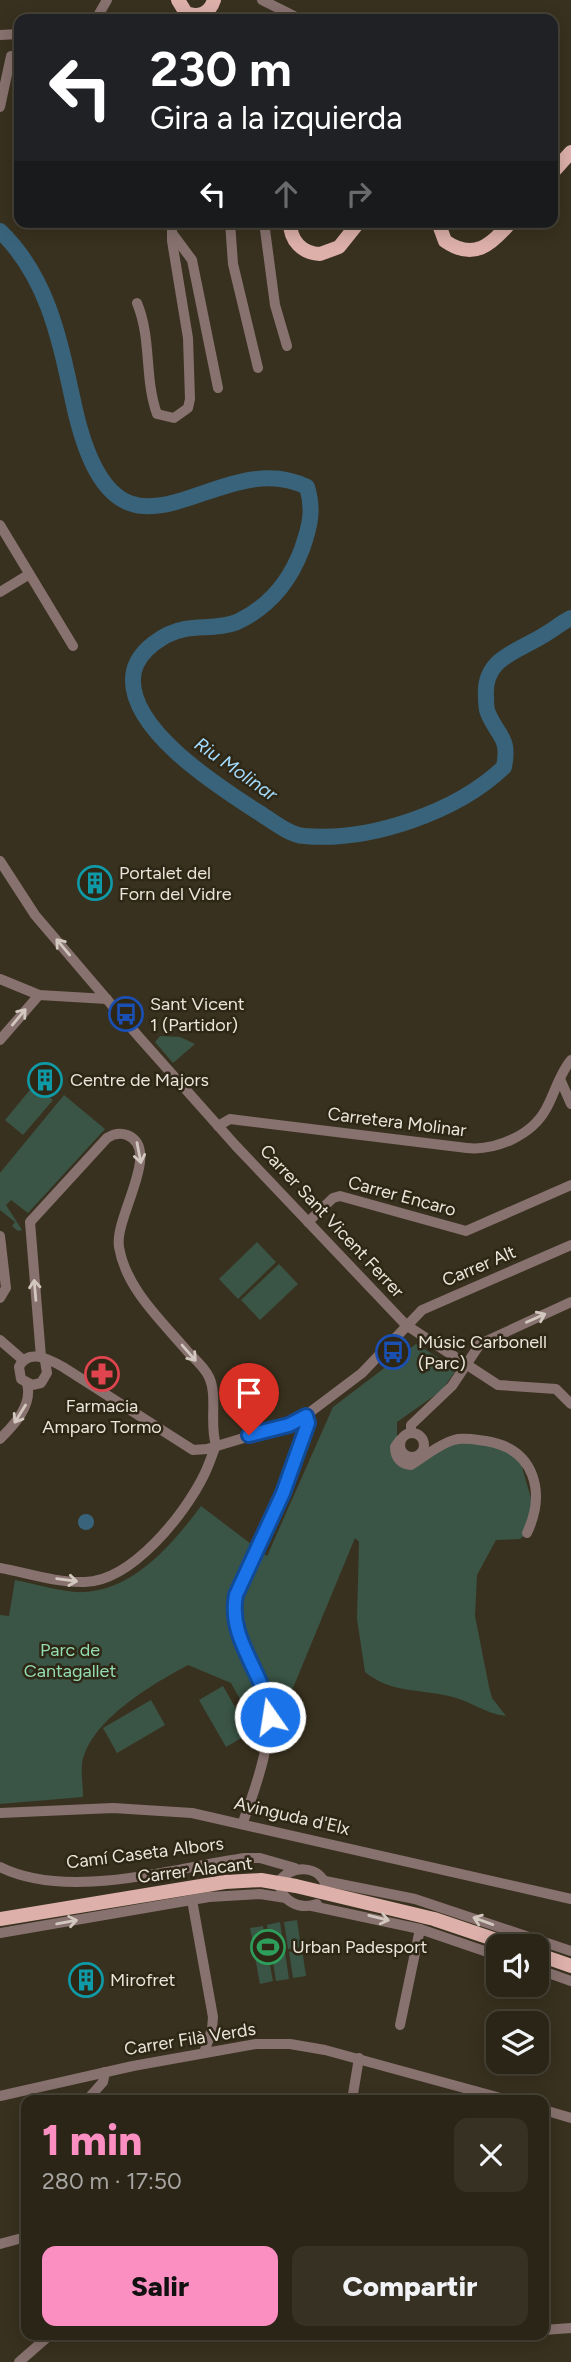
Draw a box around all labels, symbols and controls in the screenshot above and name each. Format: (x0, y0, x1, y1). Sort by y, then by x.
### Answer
text: 230 m (150, 39, 292, 98)
icon: left (35, 42, 126, 133)
text: Gira a la izquierda (150, 99, 403, 137)
icon: left (194, 175, 232, 213)
icon: ahead (267, 175, 305, 213)
icon: right (340, 175, 378, 213)
water label: Riu Molinar (190, 732, 282, 806)
place label: Portalet del Forn del Vidre (119, 862, 232, 905)
building icon: Portalet del Forn del Vidre (76, 864, 114, 902)
one-way arrow (55, 938, 71, 956)
place label: Sant Vicent 1 (Partidor) (150, 993, 245, 1036)
bus stop icon: Sant Vicent 1 (Partidor) (107, 995, 145, 1033)
one-way arrow (11, 1009, 27, 1027)
building icon: Centre de Majors (26, 1061, 64, 1099)
place label: Centre de Majors (70, 1069, 209, 1091)
street label: Carretera Molinar (326, 1103, 468, 1141)
street label: Carrer Sant Vicent Ferrer (255, 1140, 409, 1302)
one-way arrow (133, 1142, 146, 1164)
street label: Carrer Encaro (346, 1171, 458, 1221)
street label: Carrer Alt (439, 1241, 519, 1291)
one-way arrow (28, 1279, 41, 1301)
one-way arrow (525, 1311, 546, 1324)
place label: Músic Carbonell (Parc) (418, 1331, 547, 1374)
bus stop icon: Músic Carbonell (Parc) (374, 1333, 412, 1371)
one-way arrow (181, 1344, 197, 1362)
pharmacy icon: Farmacia Amparo Tormo (83, 1355, 121, 1393)
pin (219, 1363, 279, 1435)
icon: arrive (230, 1374, 268, 1412)
place label: Farmacia Amparo Tormo (42, 1395, 162, 1438)
one-way arrow (12, 1403, 26, 1423)
one-way arrow (55, 1574, 78, 1587)
park label: Parc de Cantagallet (24, 1639, 116, 1682)
position arrow (233, 1680, 307, 1754)
street label: Avinguda d'Elx (232, 1792, 352, 1840)
street label: Camí Caseta Albors (65, 1832, 225, 1874)
street label: Carrer Alacant (136, 1852, 254, 1888)
one-way arrow (367, 1912, 390, 1926)
one-way arrow (473, 1914, 495, 1926)
one-way arrow (55, 1915, 78, 1928)
sports icon: Urban Padesport (249, 1928, 287, 1966)
map controls (486, 1934, 549, 2074)
button: sound (486, 1934, 549, 1997)
place label: Urban Padesport (292, 1936, 427, 1958)
building icon: Mirofret (67, 1961, 105, 1999)
place label: Mirofret (110, 1969, 175, 1991)
button: layers (486, 2011, 549, 2074)
street label: Carrer Filà Verds (123, 2018, 257, 2060)
text: 1 min (42, 2115, 142, 2166)
button: close (454, 2118, 528, 2192)
text: 280 m · 17:50 (42, 2167, 182, 2195)
button: Salir (42, 2246, 278, 2326)
button: Compartir (292, 2246, 528, 2326)

